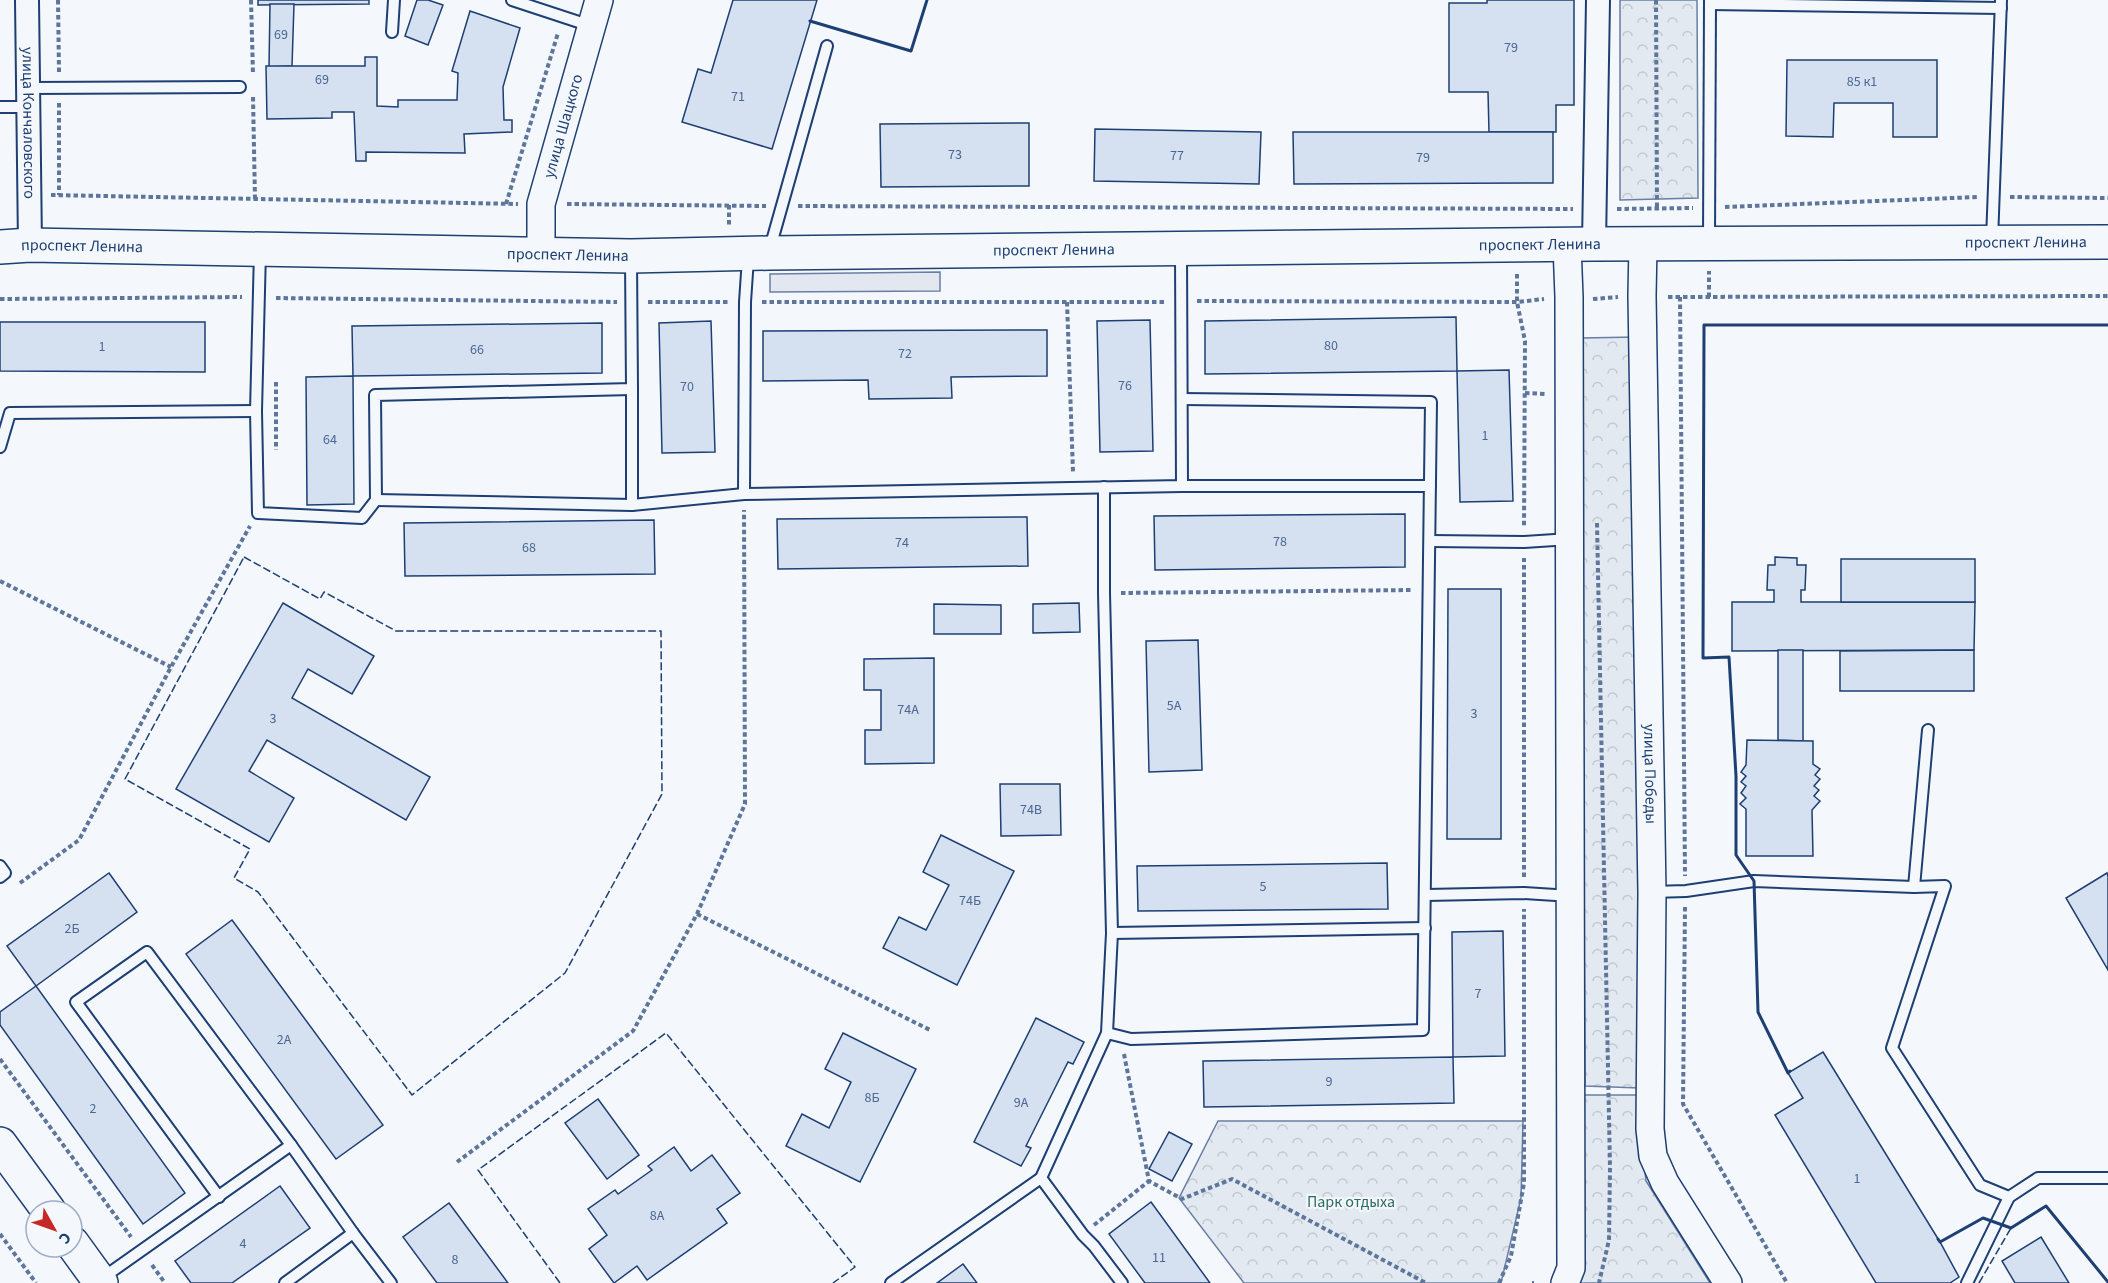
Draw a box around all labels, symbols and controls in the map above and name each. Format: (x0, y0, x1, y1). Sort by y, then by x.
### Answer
house number: 69 (274, 25, 288, 45)
house number: 79 (1504, 38, 1518, 58)
street label: улица Кончаловского (17, 47, 40, 199)
house number: 69 (315, 70, 329, 90)
street label: улица Шацкого (538, 72, 588, 181)
house number: 85 к1 (1847, 72, 1877, 92)
house number: 71 (731, 87, 745, 107)
house number: 73 (948, 145, 962, 165)
house number: 77 (1170, 146, 1184, 166)
house number: 79 (1416, 148, 1430, 168)
street label: проспект Ленина (1965, 231, 2087, 254)
street label: проспект Ленина (1479, 233, 1601, 256)
street label: проспект Ленина (20, 234, 143, 258)
street label: проспект Ленина (993, 238, 1115, 262)
street label: проспект Ленина (507, 243, 629, 267)
house number: 80 (1324, 336, 1338, 356)
house number: 1 (99, 337, 106, 357)
house number: 66 (470, 340, 484, 360)
house number: 72 (898, 344, 912, 364)
house number: 76 (1118, 376, 1132, 396)
house number: 70 (680, 377, 694, 397)
house number: 1 (1482, 426, 1489, 446)
house number: 64 (323, 430, 337, 450)
house number: 78 (1273, 532, 1287, 552)
house number: 74 (895, 533, 909, 553)
house number: 68 (522, 538, 536, 558)
house number: 5А (1167, 696, 1182, 716)
house number: 74А (897, 700, 919, 720)
house number: 3 (1471, 704, 1478, 724)
house number: 3 (270, 709, 277, 729)
street label: улица Победы (1638, 724, 1662, 824)
house number: 74В (1020, 800, 1042, 820)
house number: 5 (1260, 877, 1267, 897)
house number: 74Б (959, 891, 981, 911)
house number: 2Б (64, 919, 80, 939)
house number: 7 (1475, 984, 1482, 1004)
house number: 2А (277, 1030, 292, 1050)
house number: 9 (1326, 1072, 1333, 1092)
house number: 8Б (864, 1088, 880, 1108)
house number: 9А (1014, 1093, 1029, 1113)
house number: 2 (90, 1099, 97, 1119)
house number: 1 (1854, 1169, 1861, 1189)
park label: Парк отдыха (1307, 1191, 1395, 1213)
north arrow (24, 1199, 84, 1259)
house number: 8А (650, 1206, 665, 1226)
text: С (53, 1227, 76, 1249)
house number: 4 (240, 1234, 247, 1254)
house number: 11 (1152, 1248, 1166, 1268)
house number: 8 (452, 1250, 459, 1270)

